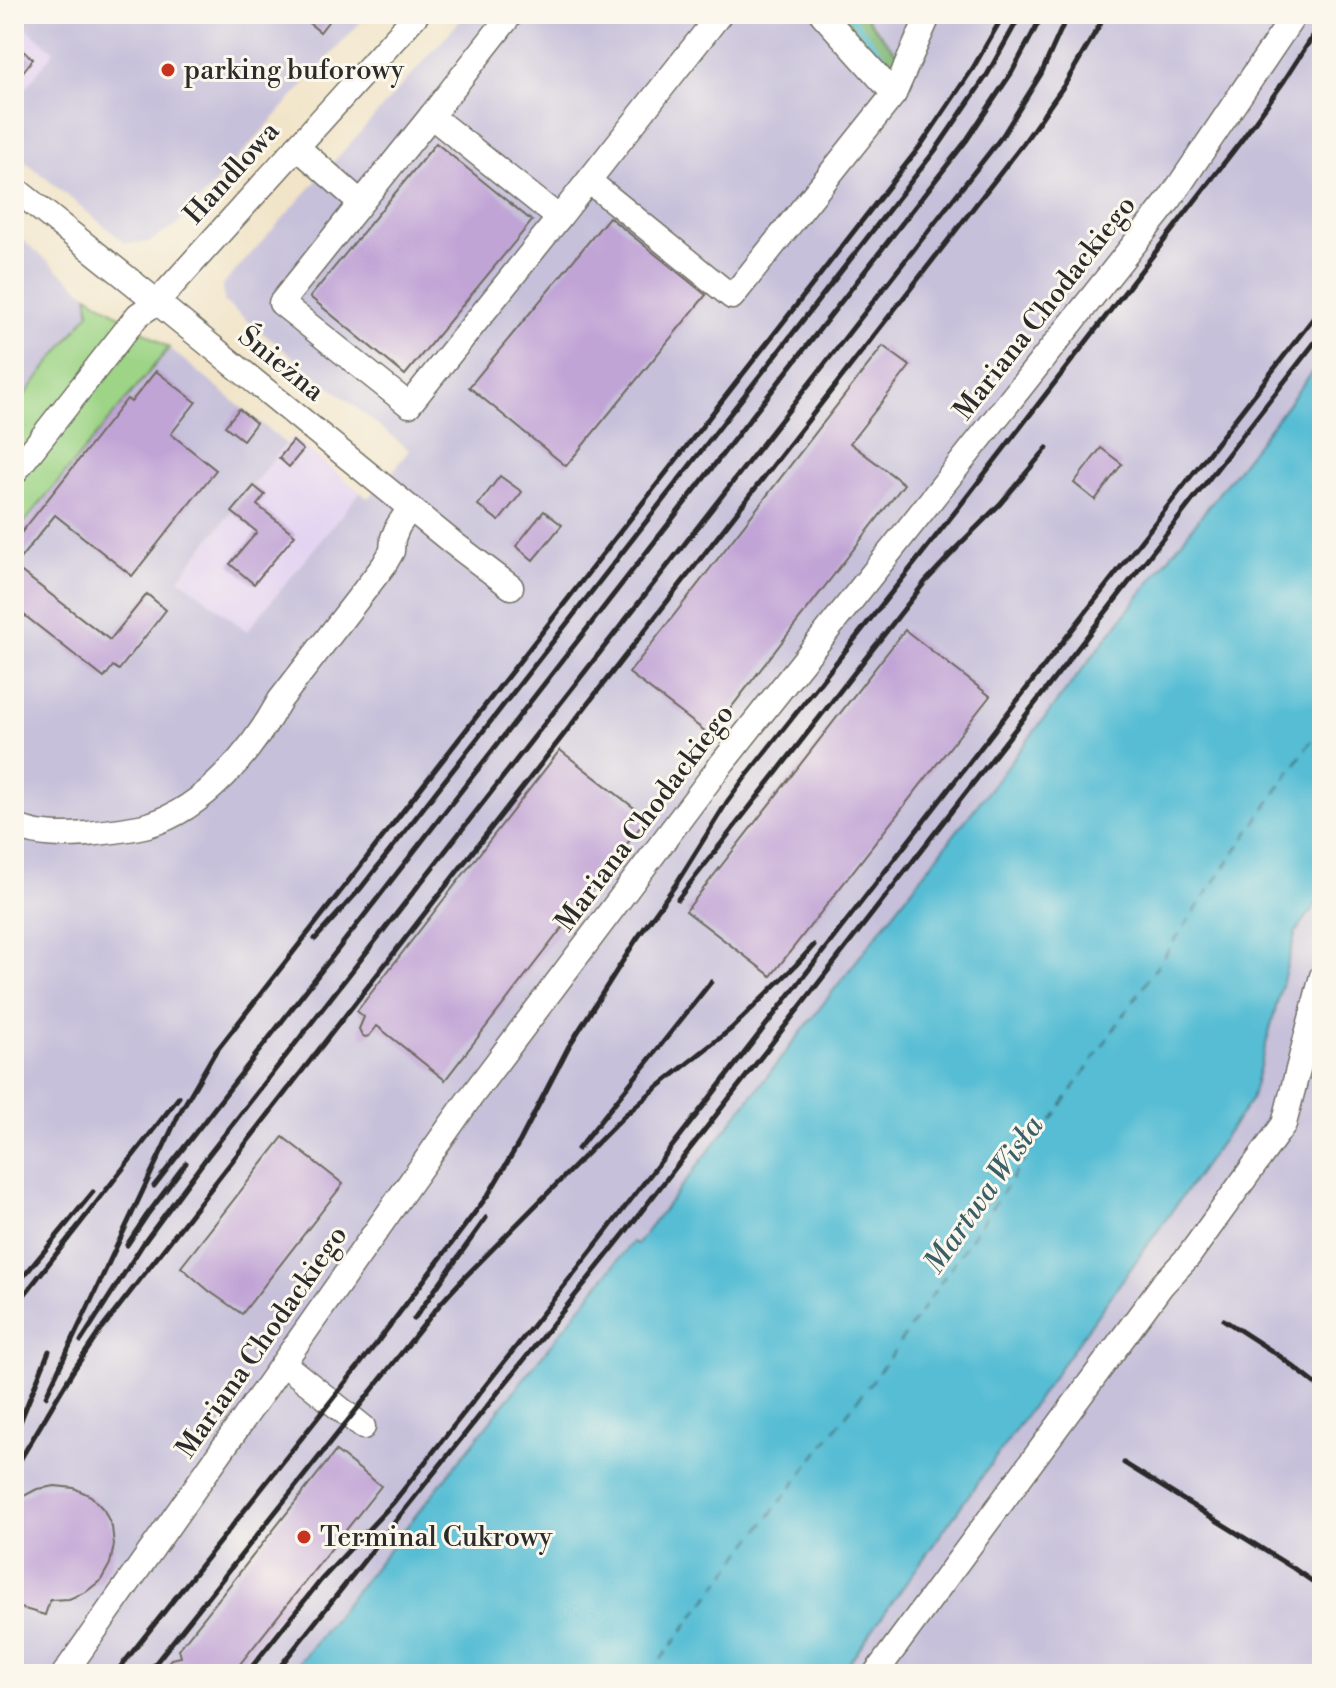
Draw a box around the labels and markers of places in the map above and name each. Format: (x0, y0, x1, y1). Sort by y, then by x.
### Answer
place label: parking buforowy (184, 53, 404, 88)
marker: parking buforowy (159, 61, 177, 79)
place label: Terminal Cukrowy (320, 1520, 553, 1555)
marker: Terminal Cukrowy (295, 1528, 313, 1546)

